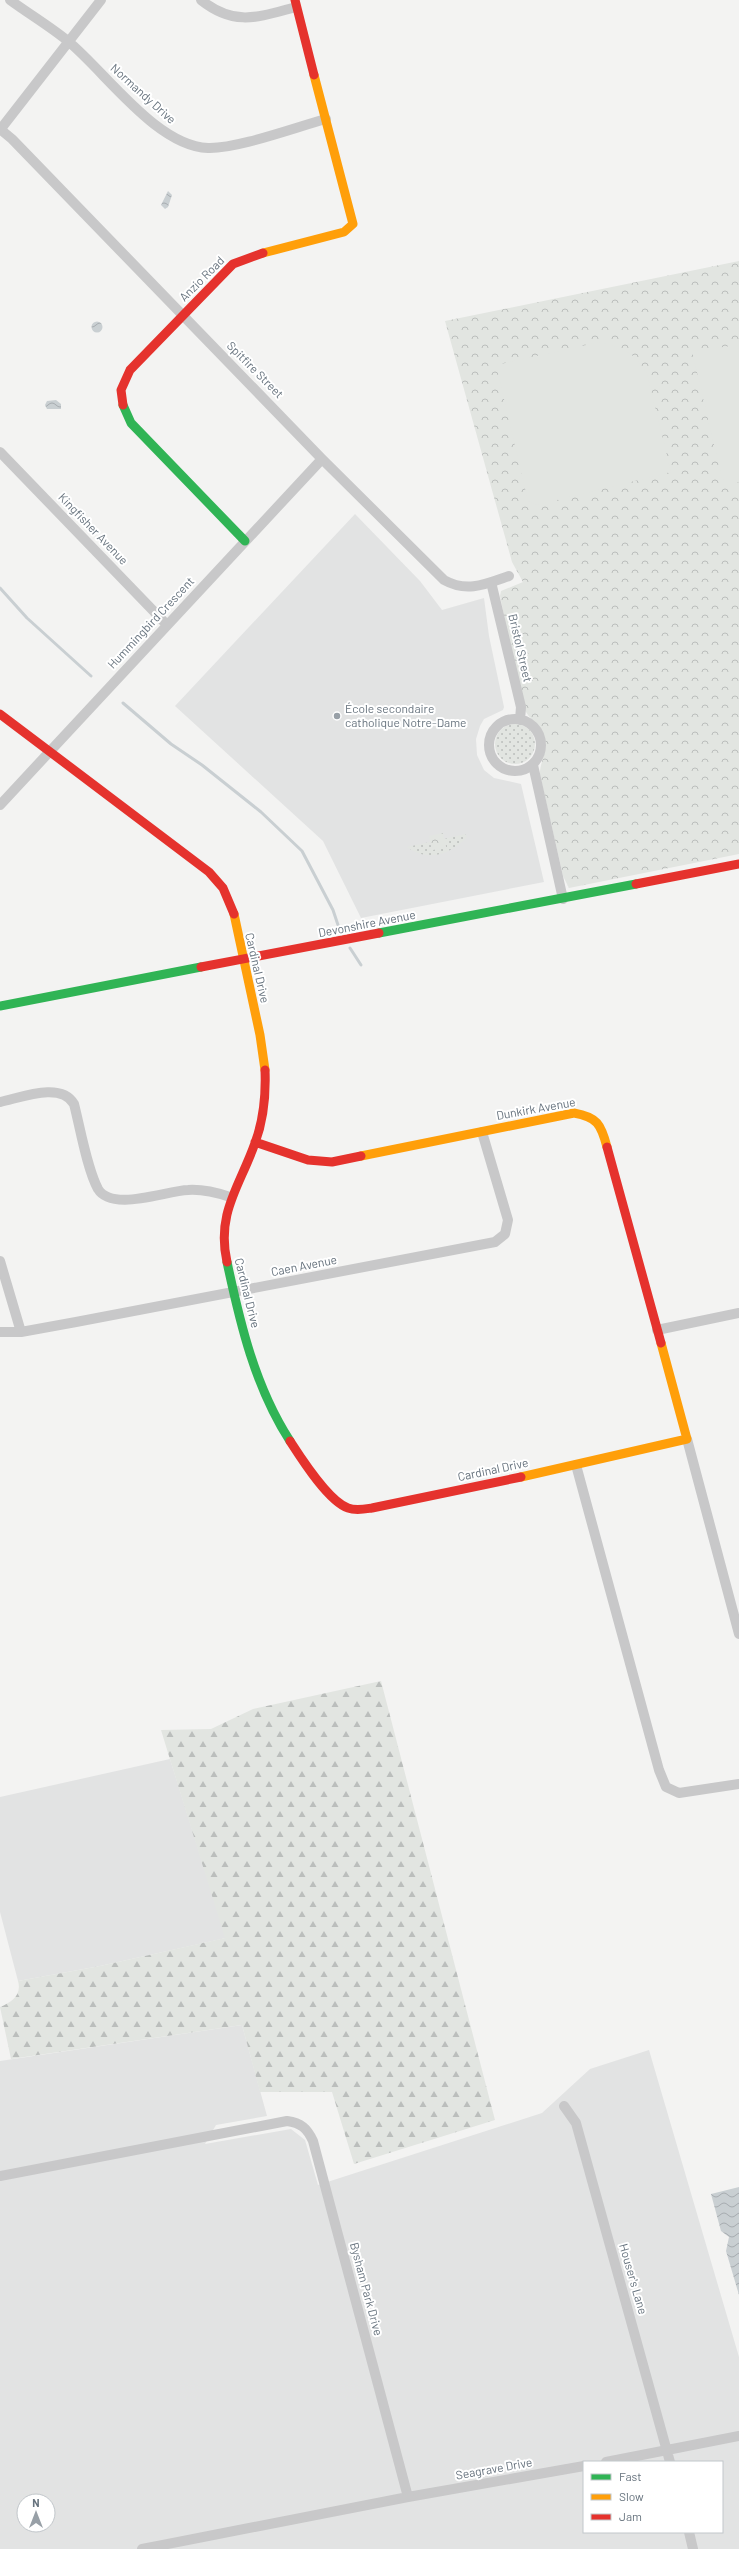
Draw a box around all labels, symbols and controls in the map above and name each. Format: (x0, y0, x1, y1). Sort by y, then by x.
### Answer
street label: Normandy Drive (108, 60, 179, 126)
street label: Anzio Road (176, 253, 227, 304)
street label: Spitfire Street (224, 338, 287, 401)
street label: Kingfisher Avenue (56, 490, 131, 567)
street label: Hummingbird Crescent (104, 574, 196, 671)
street label: Bristol Street (506, 612, 536, 683)
place label: École secondaire catholique Notre-Dame (345, 701, 466, 729)
marker: École secondaire catholique Notre-Dame (332, 711, 342, 721)
street label: Devonshire Avenue (317, 907, 417, 939)
street label: Cardinal Drive (243, 931, 273, 1004)
street label: Dunkirk Avenue (495, 1094, 576, 1122)
street label: Caen Avenue (270, 1252, 338, 1278)
street label: Cardinal Drive (232, 1256, 263, 1329)
street label: Cardinal Drive (456, 1455, 529, 1483)
street label: Bysham Park Drive (348, 2241, 386, 2337)
street label: Houser's Lane (617, 2242, 651, 2316)
street label: Seagrave Drive (455, 2454, 533, 2482)
legend (583, 2461, 723, 2533)
text: Fast (619, 2469, 642, 2483)
text: Slow (619, 2489, 644, 2503)
north arrow (16, 2493, 56, 2533)
text: N (32, 2496, 40, 2509)
text: Jam (619, 2509, 642, 2523)

